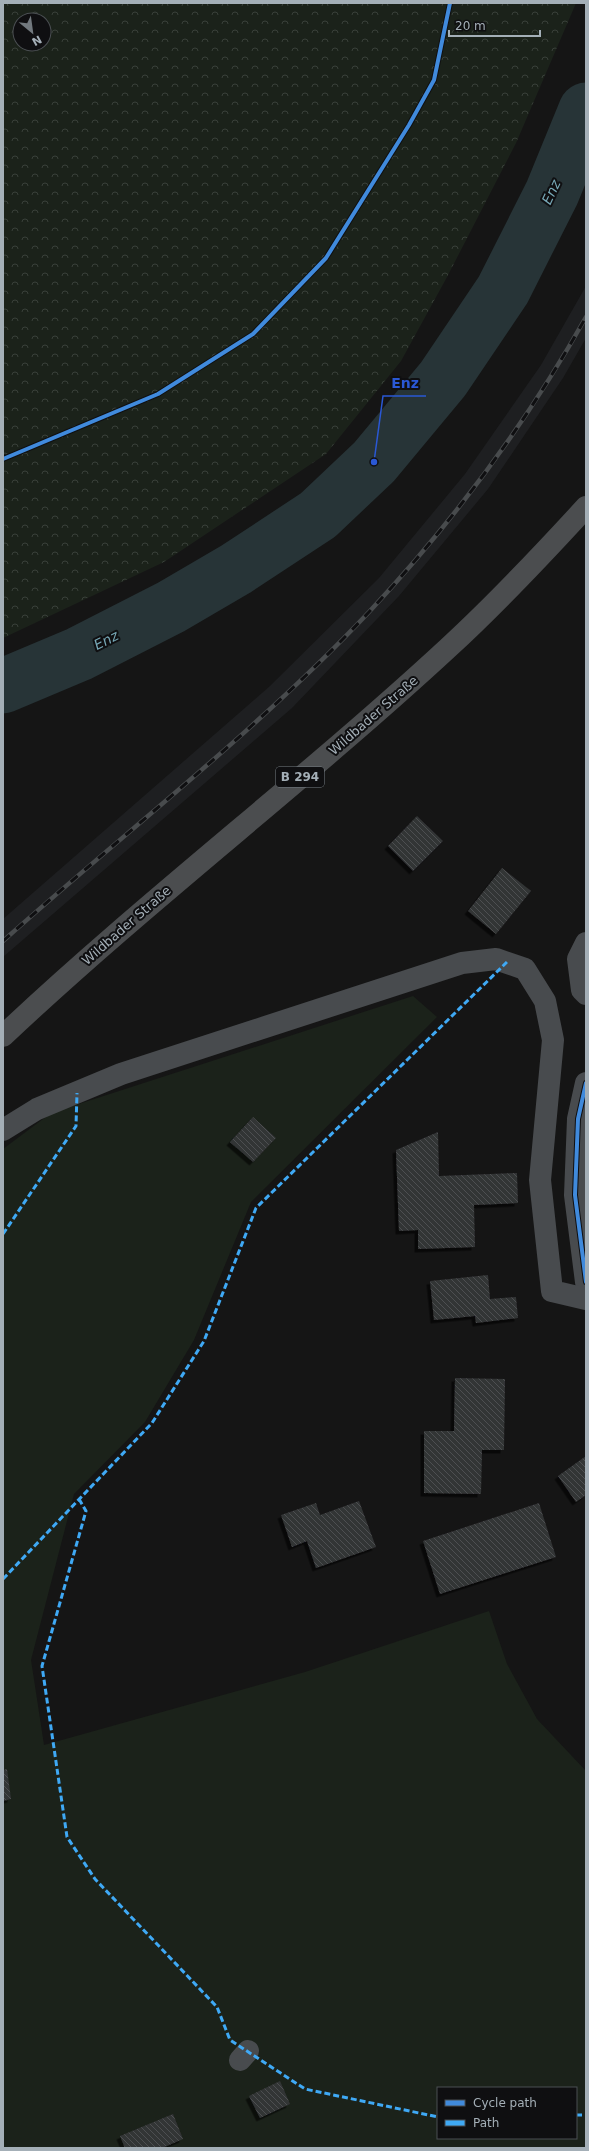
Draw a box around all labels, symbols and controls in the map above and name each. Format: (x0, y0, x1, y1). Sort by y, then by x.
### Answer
north arrow (12, 12, 52, 52)
scale bar (449, 12, 540, 38)
text: 20 m (455, 19, 486, 33)
text: N (29, 32, 44, 48)
water label: Enz (538, 177, 564, 207)
callout: Enz (383, 370, 426, 396)
text: Enz (391, 375, 419, 391)
water label: Enz (91, 627, 121, 653)
street label: Wildbader Straße (326, 673, 421, 758)
road number: B 294 (276, 767, 324, 787)
street label: Wildbader Straße (79, 883, 174, 968)
legend (437, 2087, 577, 2139)
text: Cycle path (473, 2096, 537, 2110)
text: Path (473, 2116, 499, 2130)

